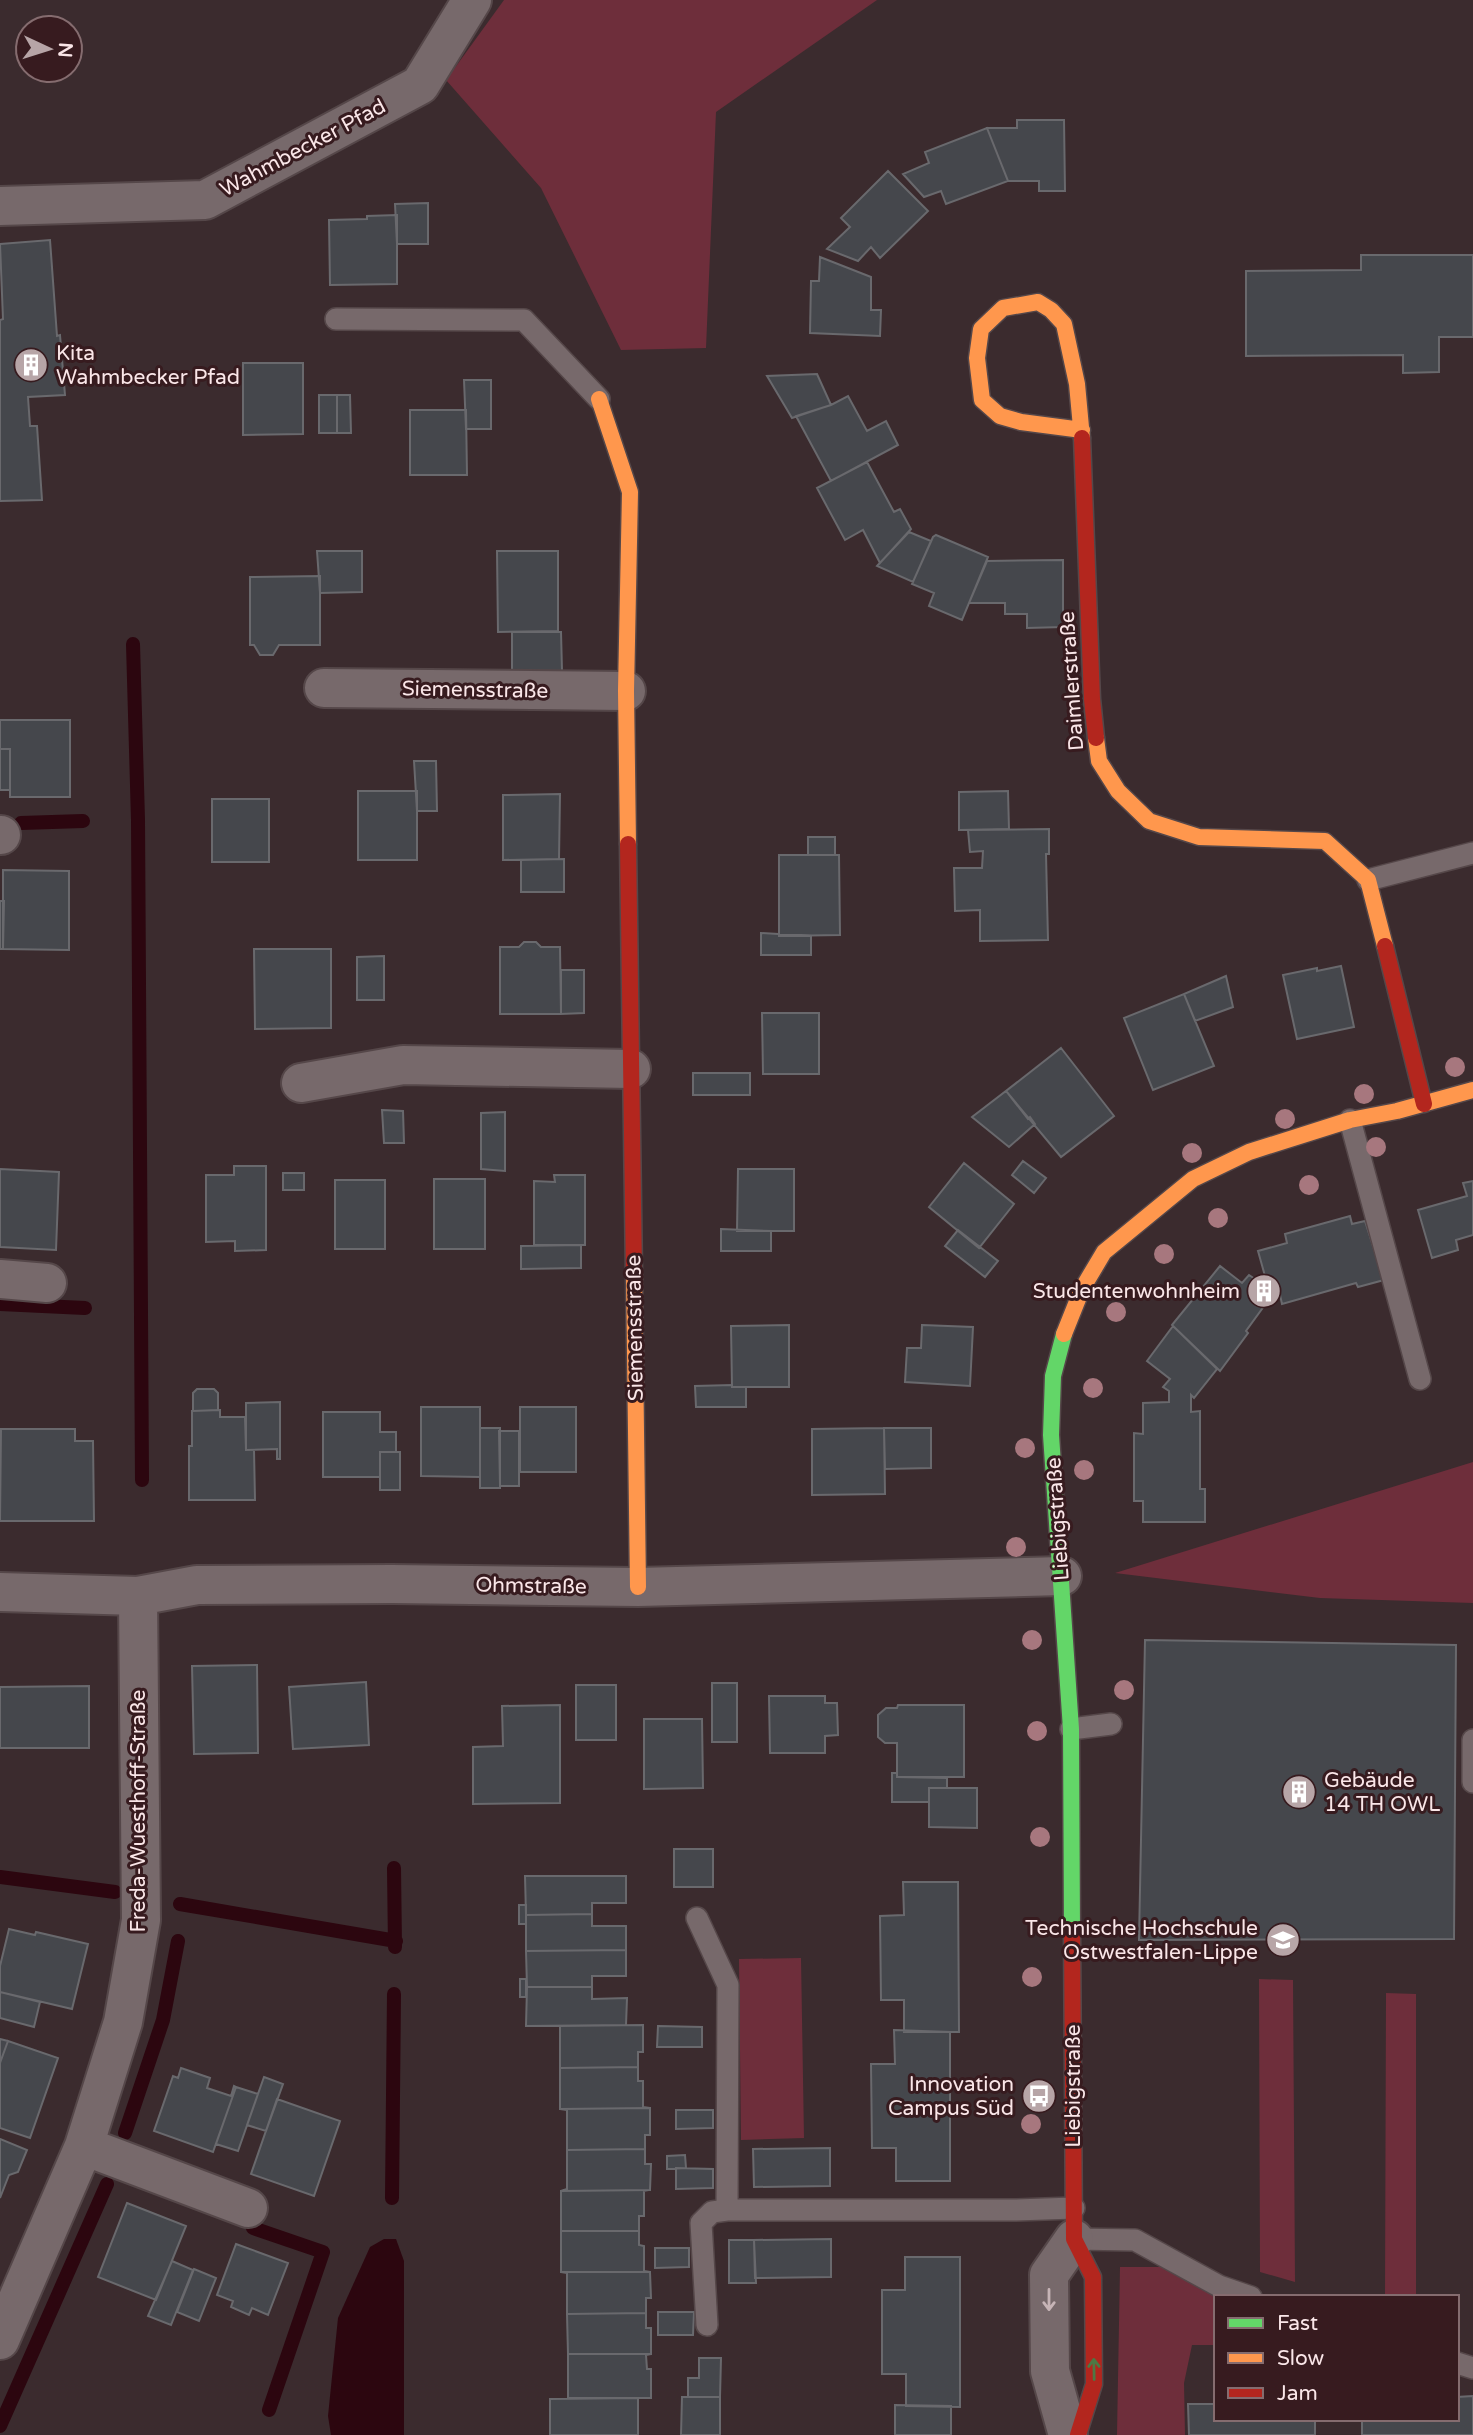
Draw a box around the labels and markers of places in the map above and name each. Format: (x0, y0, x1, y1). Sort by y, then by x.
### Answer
place label: Kita Wahmbecker Pfad (56, 341, 240, 390)
building icon: Kita Wahmbecker Pfad (12, 346, 50, 384)
building icon: Studentenwohnheim (1245, 1272, 1283, 1310)
place label: Studentenwohnheim (1033, 1279, 1240, 1304)
place label: Gebäude 14 TH OWL (1324, 1768, 1440, 1817)
building icon: Gebäude 14 TH OWL (1280, 1773, 1318, 1811)
place label: Technische Hochschule Ostwestfalen-Lippe (1025, 1916, 1258, 1965)
school or university icon: Technische Hochschule Ostwestfalen-Lippe (1264, 1921, 1302, 1959)
place label: Innovation Campus Süd (888, 2072, 1014, 2121)
bus stop icon: Innovation Campus Süd (1020, 2077, 1058, 2115)

